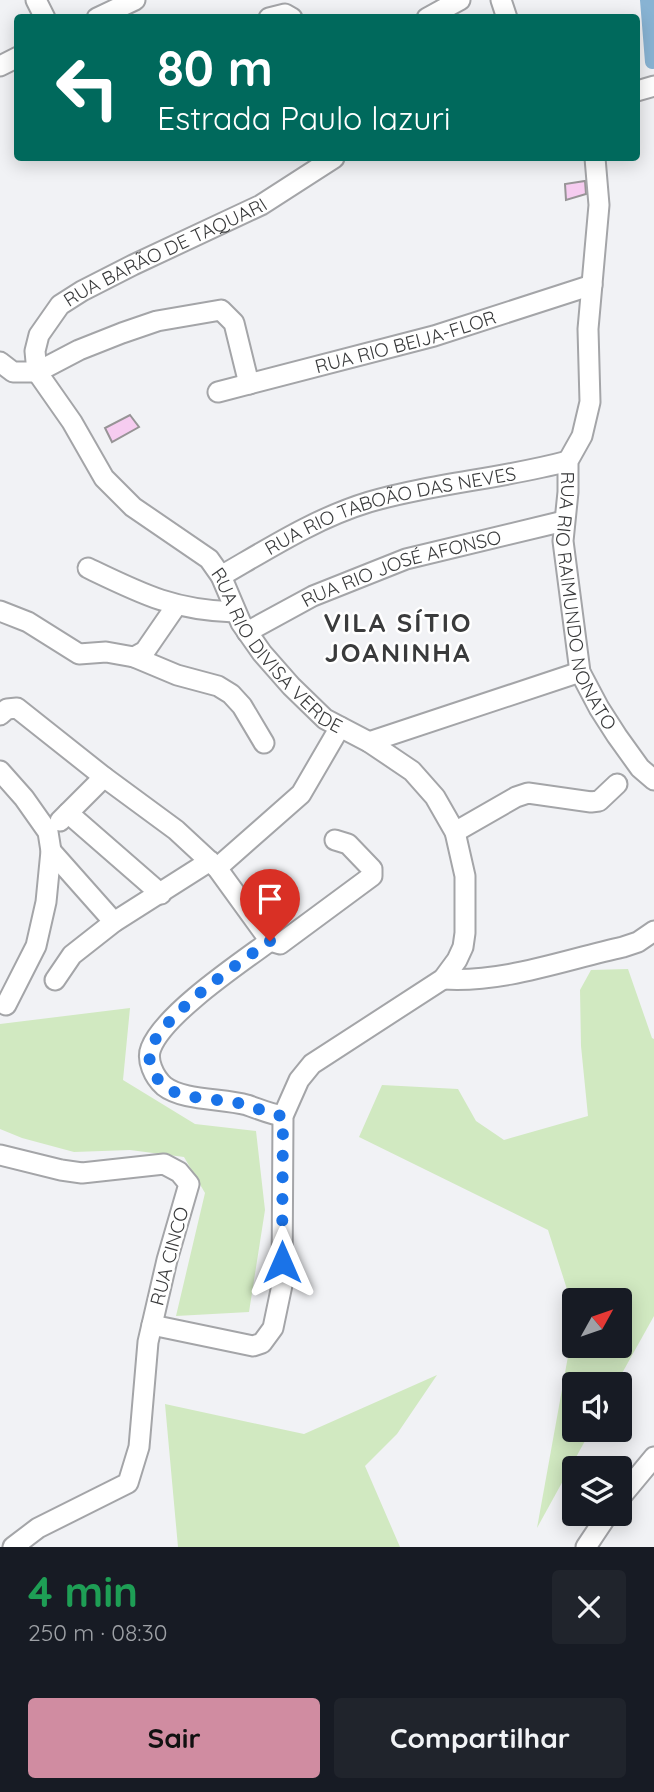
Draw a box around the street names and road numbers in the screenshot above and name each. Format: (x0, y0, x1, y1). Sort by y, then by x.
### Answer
street label: RUA BARÃO DE TAQUARI (59, 192, 271, 312)
street label: RUA RIO BEIJA-FLOR (312, 305, 499, 378)
street label: RUA RIO TABOÃO DAS NEVES (260, 461, 518, 560)
street label: RUA RIO RAIMUNDO NONATO (550, 472, 622, 735)
street label: RUA RIO JOSÉ AFONSO (297, 525, 504, 612)
street label: RUA RIO DIVISA VERDE (207, 562, 347, 738)
street label: RUA CINCO (144, 1204, 194, 1308)

